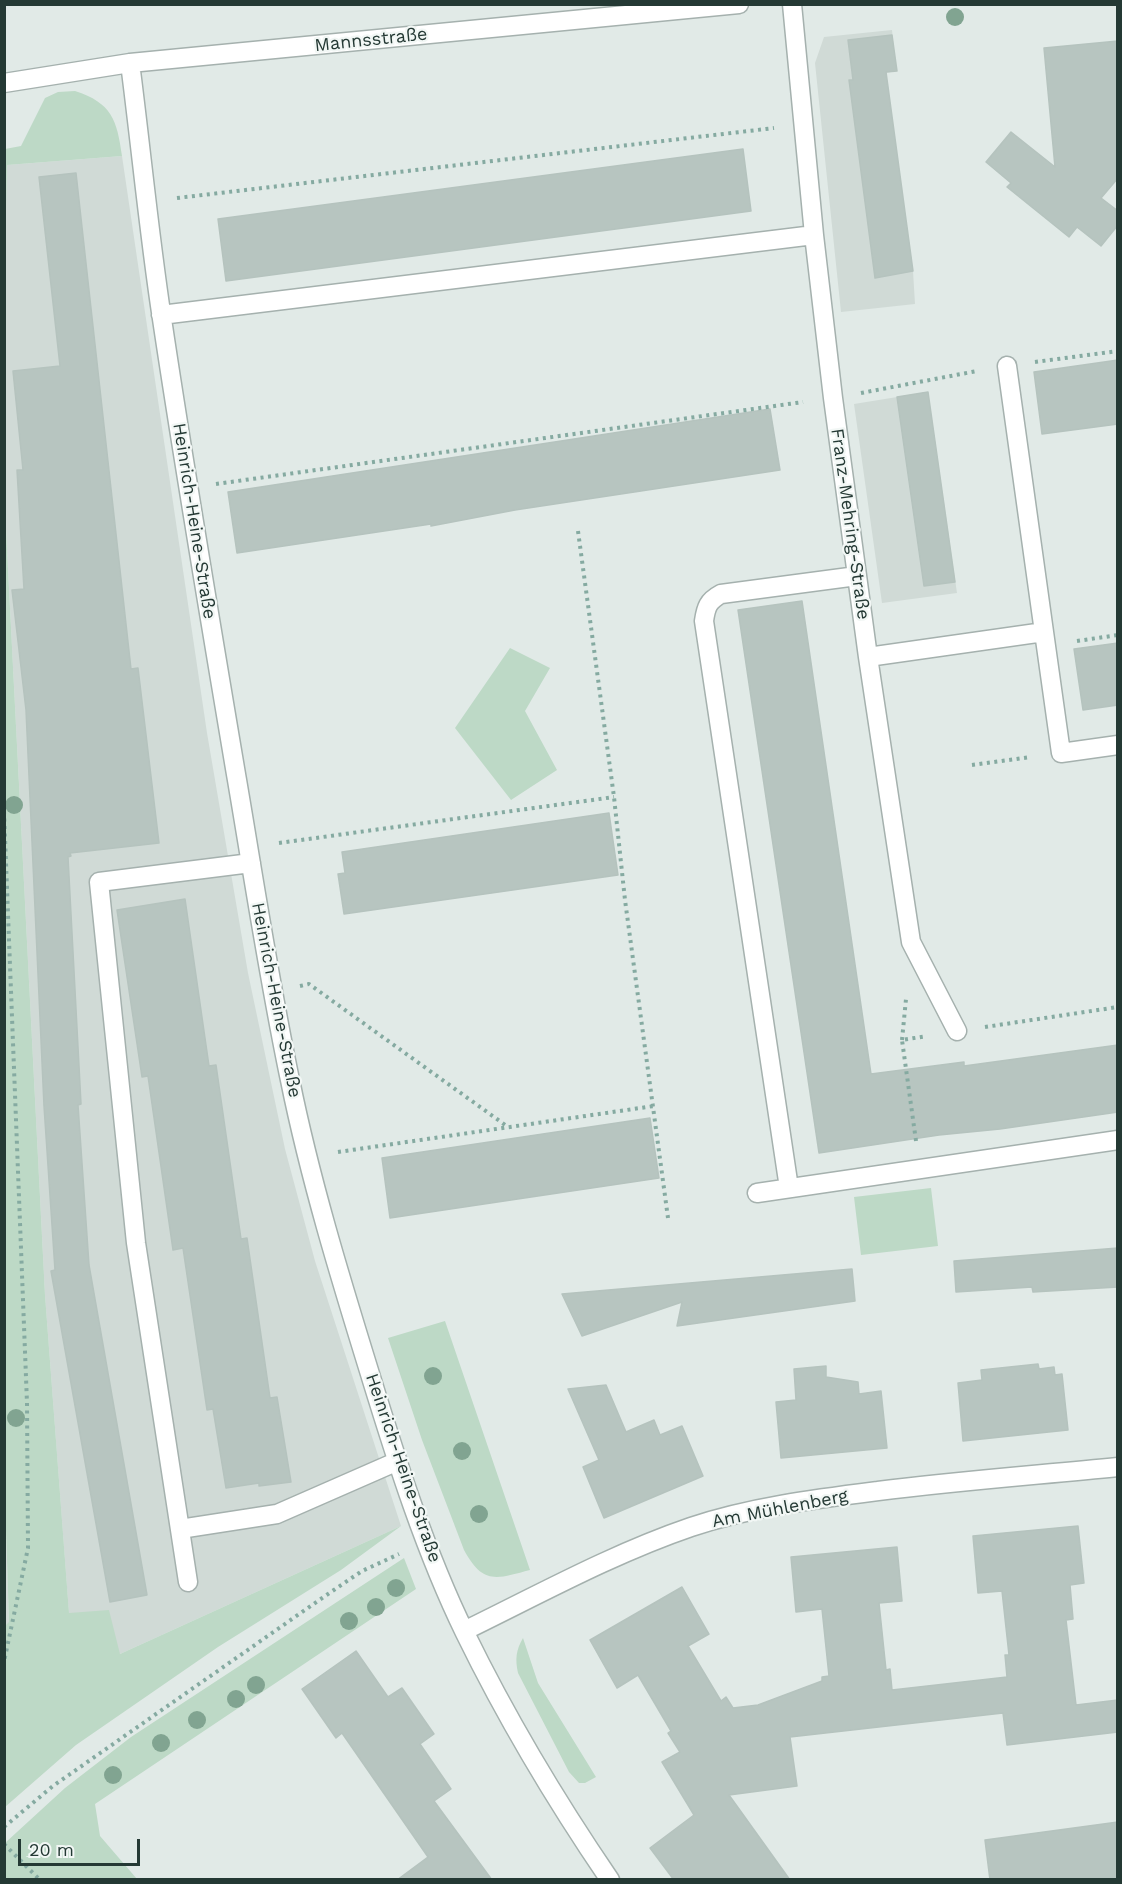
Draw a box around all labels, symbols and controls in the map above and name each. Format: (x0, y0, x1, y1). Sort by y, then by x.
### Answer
street label: Mannsstraße (314, 23, 428, 57)
street label: Heinrich-Heine-Straße (168, 421, 220, 621)
street label: Franz-Mehring-Straße (826, 427, 874, 621)
street label: Heinrich-Heine-Straße (246, 901, 306, 1099)
street label: Heinrich-Heine-Straße (361, 1371, 445, 1565)
street label: Am Mühlenberg (710, 1485, 850, 1533)
scale bar (21, 1827, 142, 1865)
text: 20 m (29, 1839, 74, 1860)

